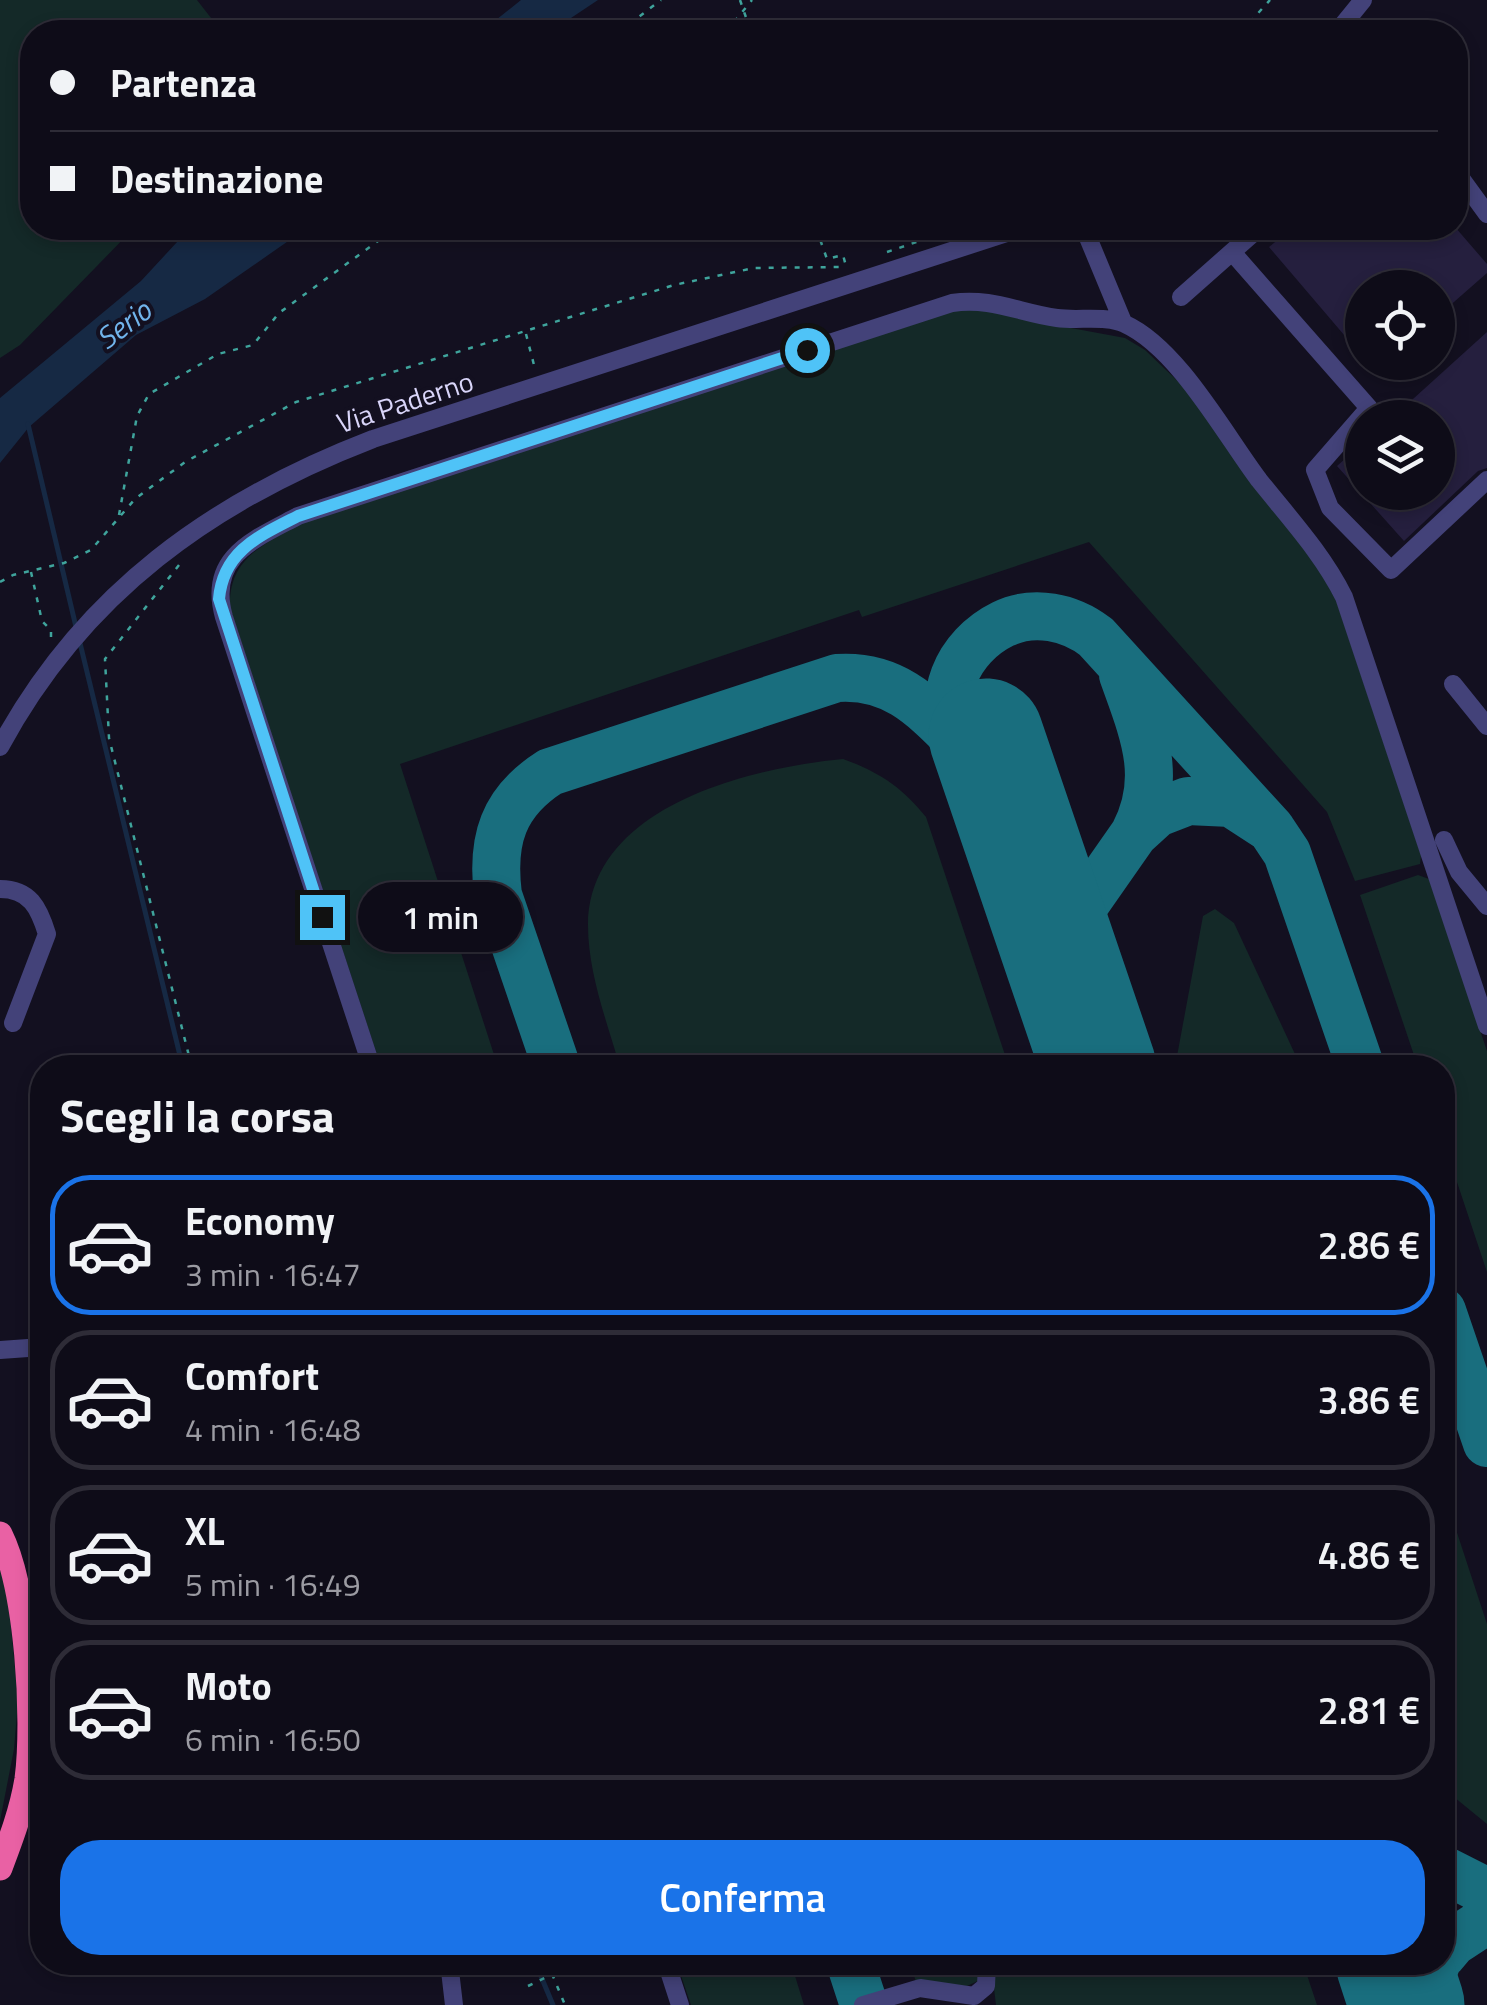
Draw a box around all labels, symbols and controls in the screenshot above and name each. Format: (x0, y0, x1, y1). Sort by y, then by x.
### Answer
text: Partenza (110, 54, 257, 112)
text: Destinazione (110, 150, 323, 208)
map controls (1345, 270, 1455, 510)
button: locate (1345, 270, 1455, 380)
water label: Serio (86, 287, 162, 360)
route start (785, 328, 830, 373)
street label: Via Paderno (331, 359, 479, 444)
button: layers (1345, 400, 1455, 510)
callout: 1 min (357, 882, 522, 952)
text: 1 min (402, 893, 479, 941)
route end (300, 895, 345, 940)
text: Scegli la corsa (60, 1081, 335, 1149)
text: Economy (185, 1192, 335, 1250)
icon: car (65, 1200, 155, 1290)
text: 2.86 € (1317, 1216, 1420, 1274)
text: 3 min · 16:47 (185, 1250, 361, 1298)
text: Comfort (185, 1347, 319, 1405)
icon: car (65, 1355, 155, 1445)
text: 3.86 € (1317, 1371, 1420, 1429)
text: 4 min · 16:48 (185, 1405, 361, 1453)
text: XL (185, 1502, 225, 1560)
icon: car (65, 1510, 155, 1600)
text: 4.86 € (1317, 1526, 1420, 1584)
text: 5 min · 16:49 (185, 1560, 361, 1608)
text: Moto (185, 1657, 272, 1715)
icon: car (65, 1665, 155, 1755)
text: 2.81 € (1317, 1681, 1420, 1739)
text: 6 min · 16:50 (185, 1715, 361, 1763)
button: Conferma (60, 1840, 1425, 1955)

